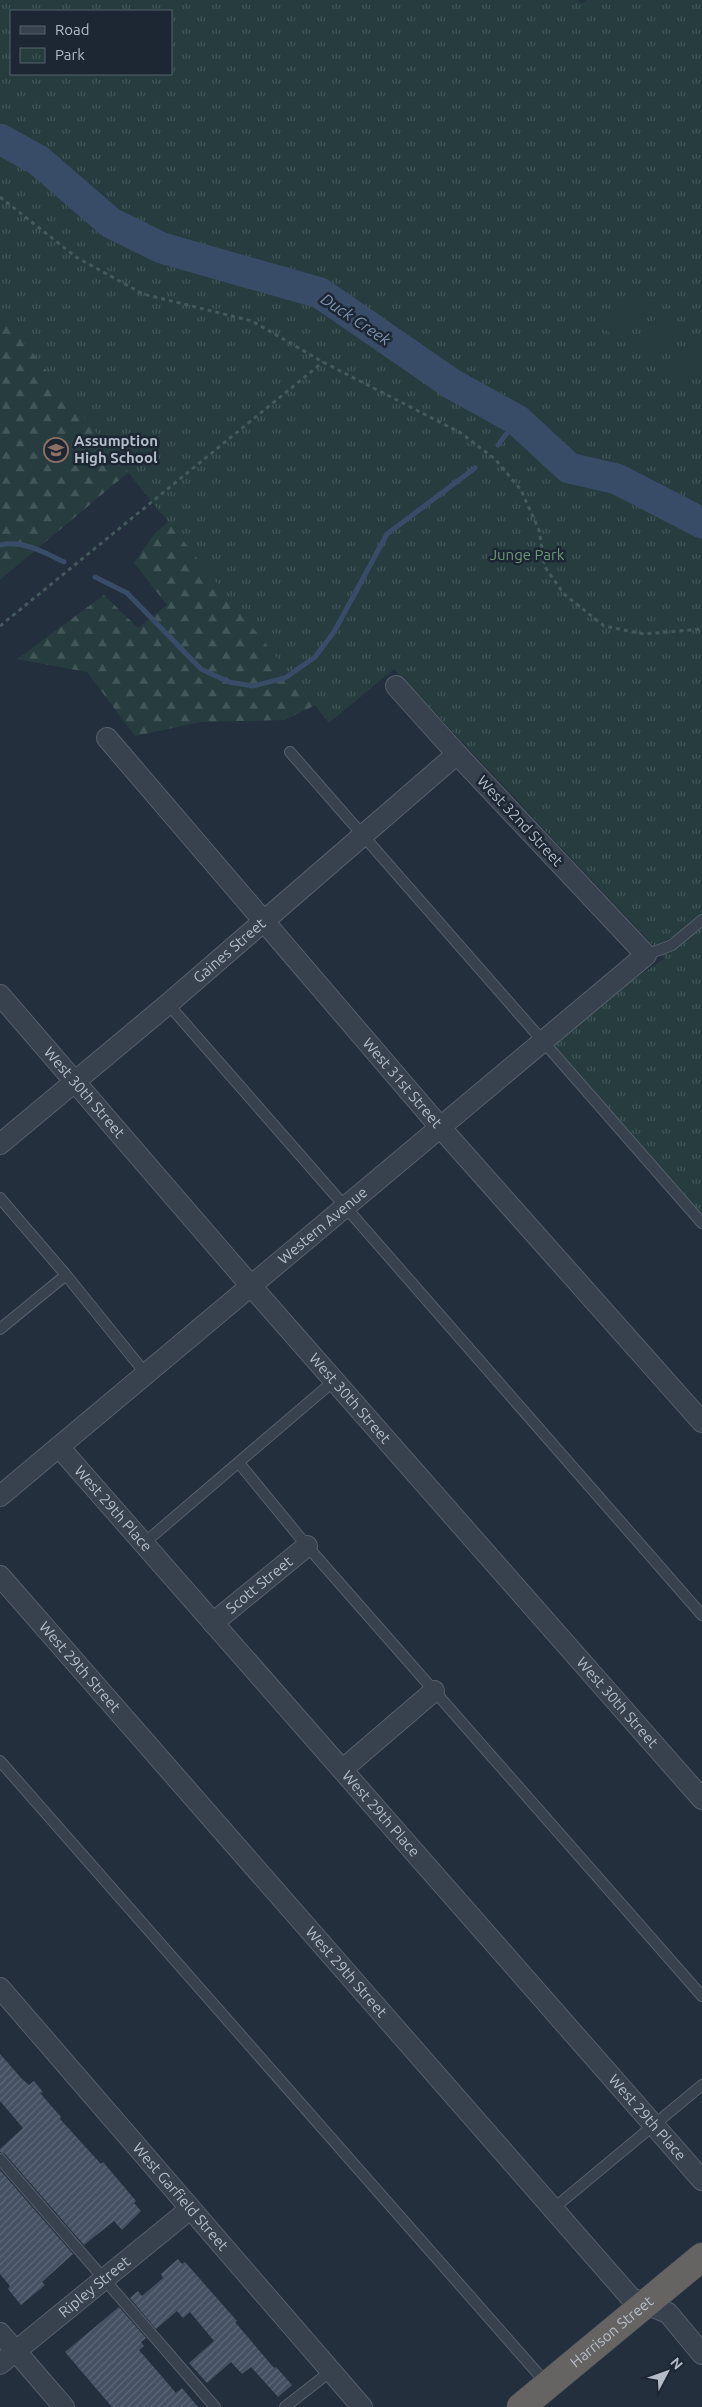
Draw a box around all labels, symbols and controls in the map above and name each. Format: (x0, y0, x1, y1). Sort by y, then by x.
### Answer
legend (10, 10, 172, 75)
text: Road (55, 21, 90, 38)
text: Park (55, 46, 85, 63)
water label: Duck Creek (318, 289, 395, 349)
place label: Assumption High School (74, 432, 158, 466)
school or university icon: Assumption High School (43, 437, 69, 463)
park label: Junge Park (490, 546, 565, 563)
street label: West 32nd Street (474, 772, 567, 869)
street label: Gaines Street (190, 914, 269, 986)
street label: West 31st Street (360, 1034, 446, 1131)
street label: West 30th Street (41, 1043, 129, 1141)
street label: Western Avenue (274, 1183, 370, 1267)
street label: West 30th Street (306, 1349, 394, 1447)
street label: West 29th Place (71, 1462, 156, 1555)
street label: Scott Street (222, 1552, 296, 1617)
street label: West 29th Street (36, 1618, 124, 1716)
street label: West 30th Street (573, 1654, 662, 1751)
street label: West 29th Place (339, 1767, 423, 1860)
street label: West 29th Street (302, 1923, 391, 2021)
street label: West 29th Place (605, 2071, 690, 2164)
street label: West Garfield Street (130, 2139, 232, 2254)
street label: Ripley Street (55, 2252, 133, 2320)
street label: Harrison Street (567, 2292, 656, 2371)
north arrow (642, 2347, 692, 2397)
text: N (667, 2354, 686, 2373)

